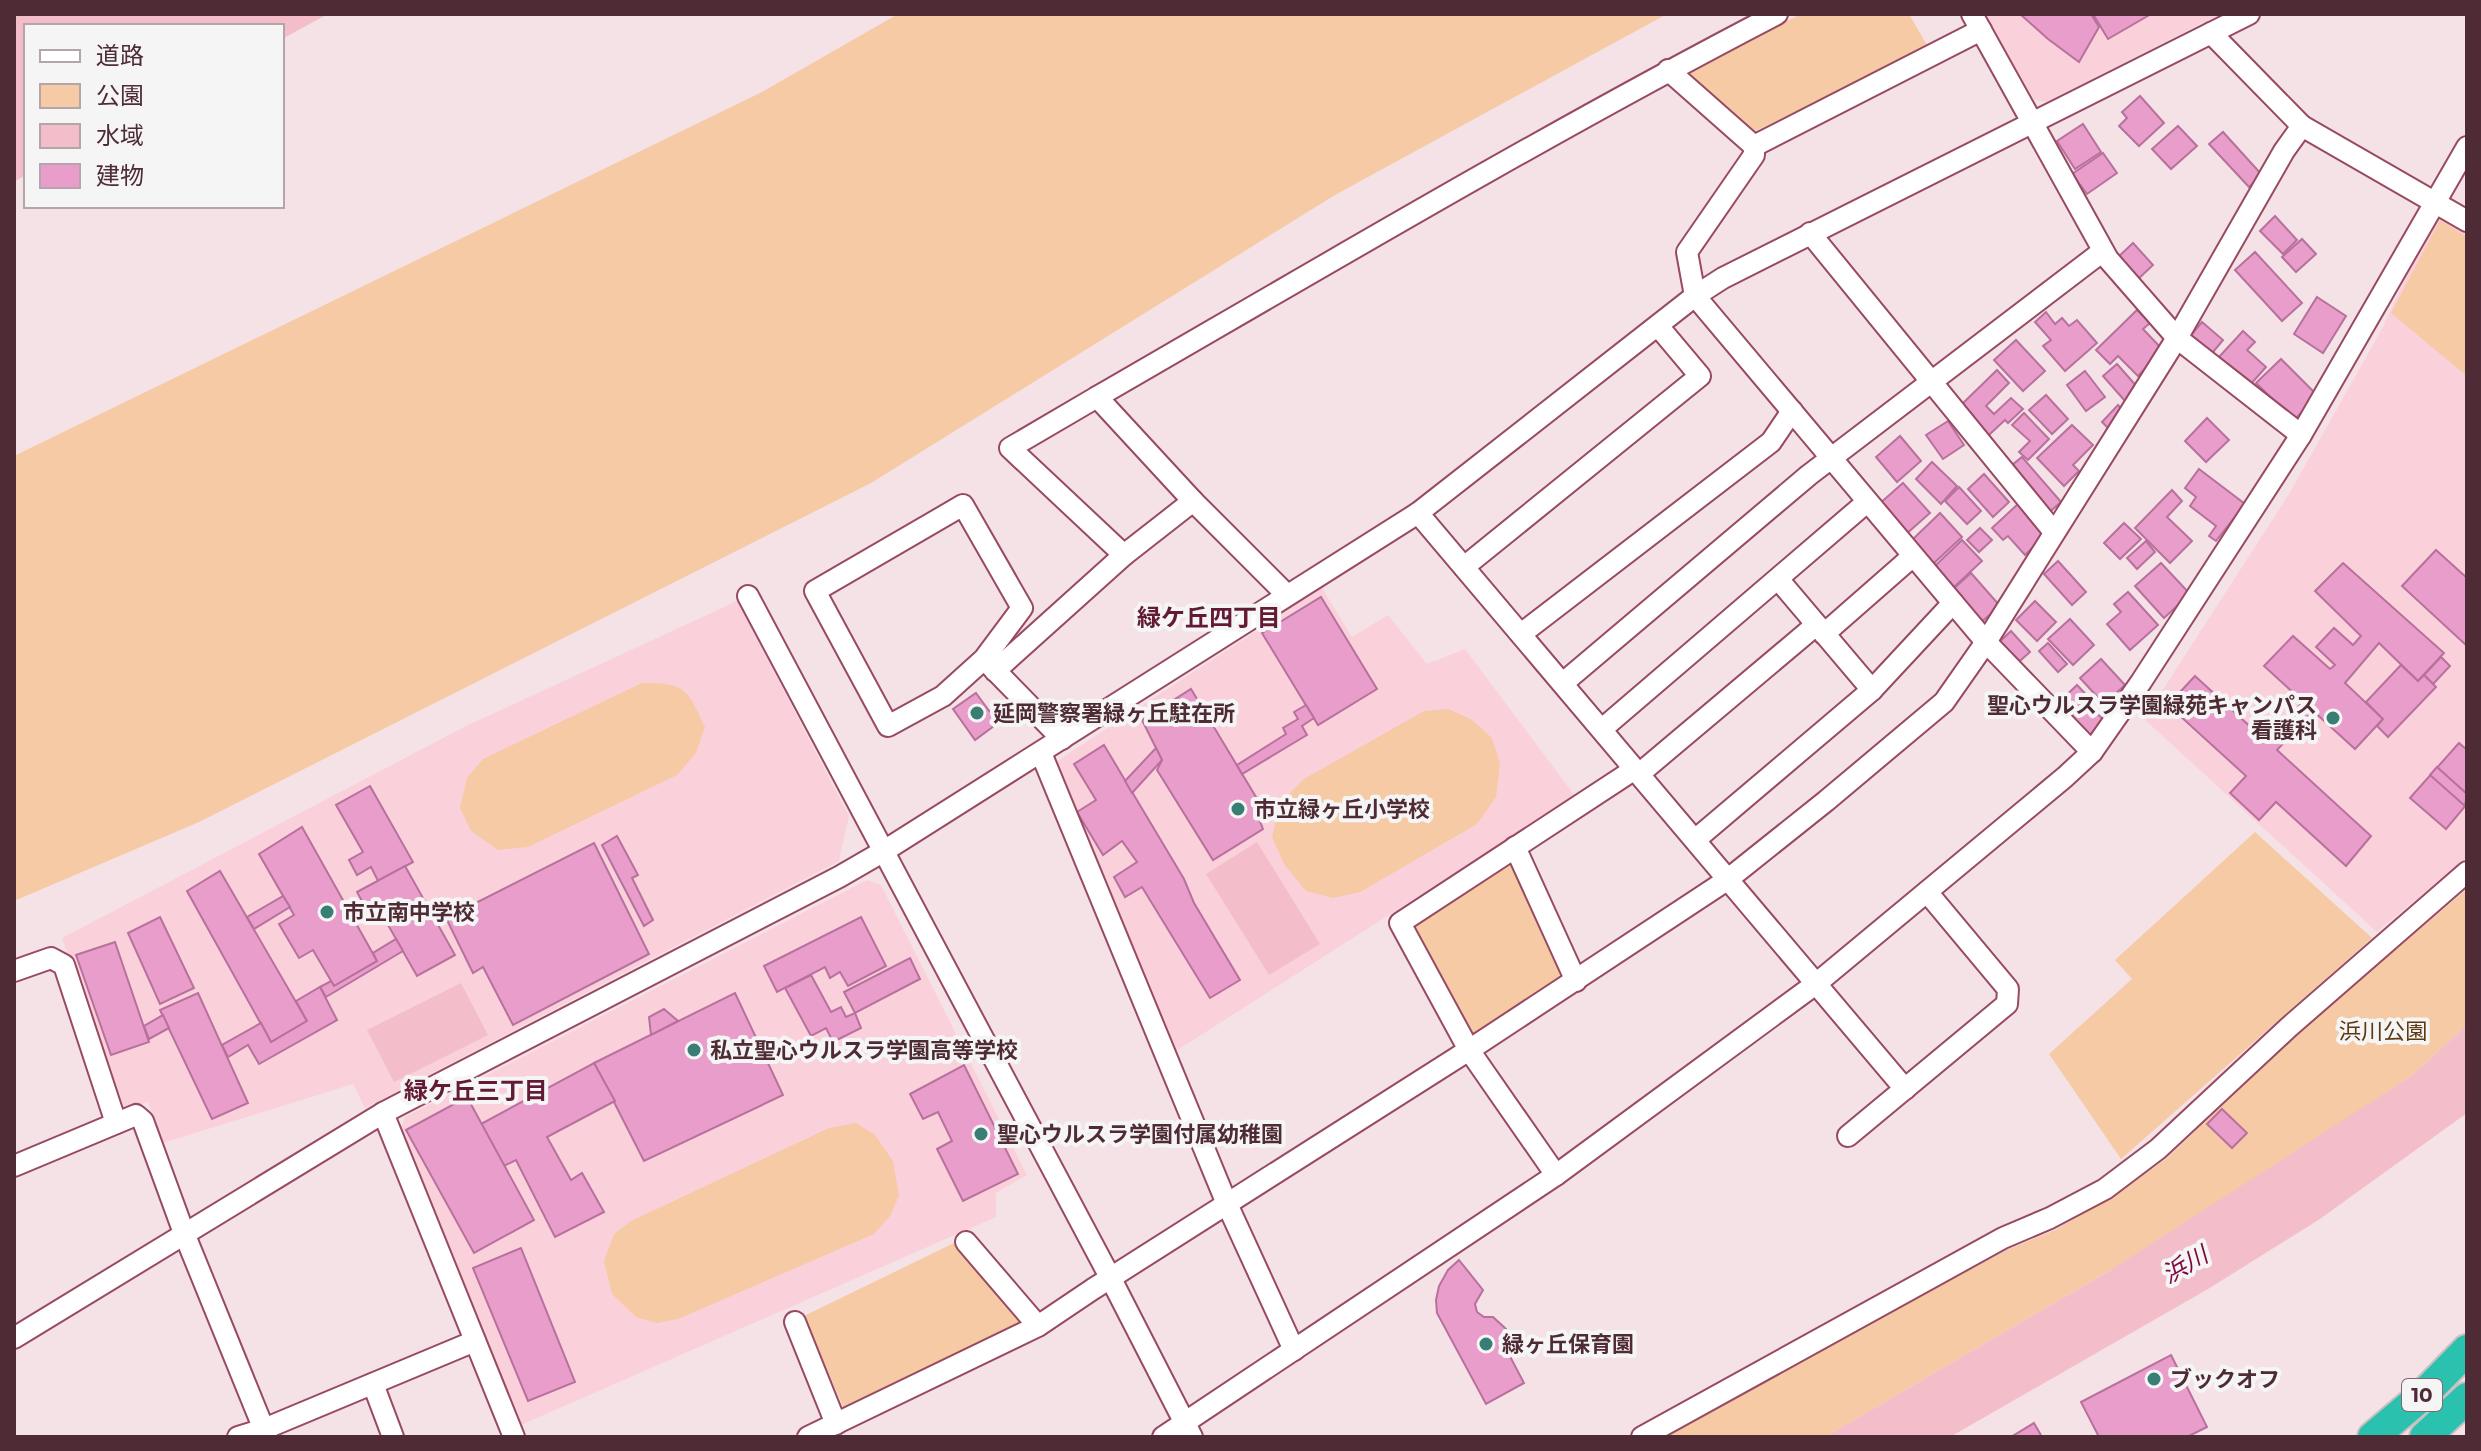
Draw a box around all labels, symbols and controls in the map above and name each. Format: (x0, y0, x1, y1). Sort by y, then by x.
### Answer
legend (24, 24, 284, 208)
text: 道路 (96, 41, 144, 70)
text: 公園 (96, 81, 144, 110)
text: 水域 (96, 121, 144, 150)
text: 建物 (96, 161, 144, 190)
district label: 緑ケ丘四丁目 (1137, 603, 1281, 632)
place label: 聖心ウルスラ学園緑苑キャンパス 看護科 (1987, 692, 2317, 744)
place label: 延岡警察署緑ヶ丘駐在所 (993, 700, 1235, 727)
marker: 延岡警察署緑ヶ丘駐在所 (968, 704, 986, 722)
marker: 聖心ウルスラ学園緑苑キャンパス 看護科 (2324, 709, 2342, 727)
place label: 市立緑ヶ丘小学校 (1254, 796, 1430, 823)
marker: 市立緑ヶ丘小学校 (1229, 800, 1247, 818)
place label: 市立南中学校 (343, 899, 475, 926)
marker: 市立南中学校 (318, 903, 336, 921)
park label: 浜川公園 (2339, 1018, 2427, 1045)
place label: 私立聖心ウルスラ学園高等学校 (710, 1037, 1018, 1064)
marker: 私立聖心ウルスラ学園高等学校 (685, 1041, 703, 1059)
district label: 緑ケ丘三丁目 (404, 1076, 548, 1105)
place label: 聖心ウルスラ学園付属幼稚園 (997, 1121, 1283, 1148)
marker: 聖心ウルスラ学園付属幼稚園 (972, 1125, 990, 1143)
water label: 浜川 (2157, 1239, 2215, 1289)
place label: 緑ヶ丘保育園 (1502, 1331, 1634, 1358)
marker: 緑ヶ丘保育園 (1477, 1335, 1495, 1353)
place label: ブックオフ (2170, 1366, 2280, 1393)
marker: ブックオフ (2145, 1370, 2163, 1388)
road number: 10 (2402, 1379, 2442, 1411)

